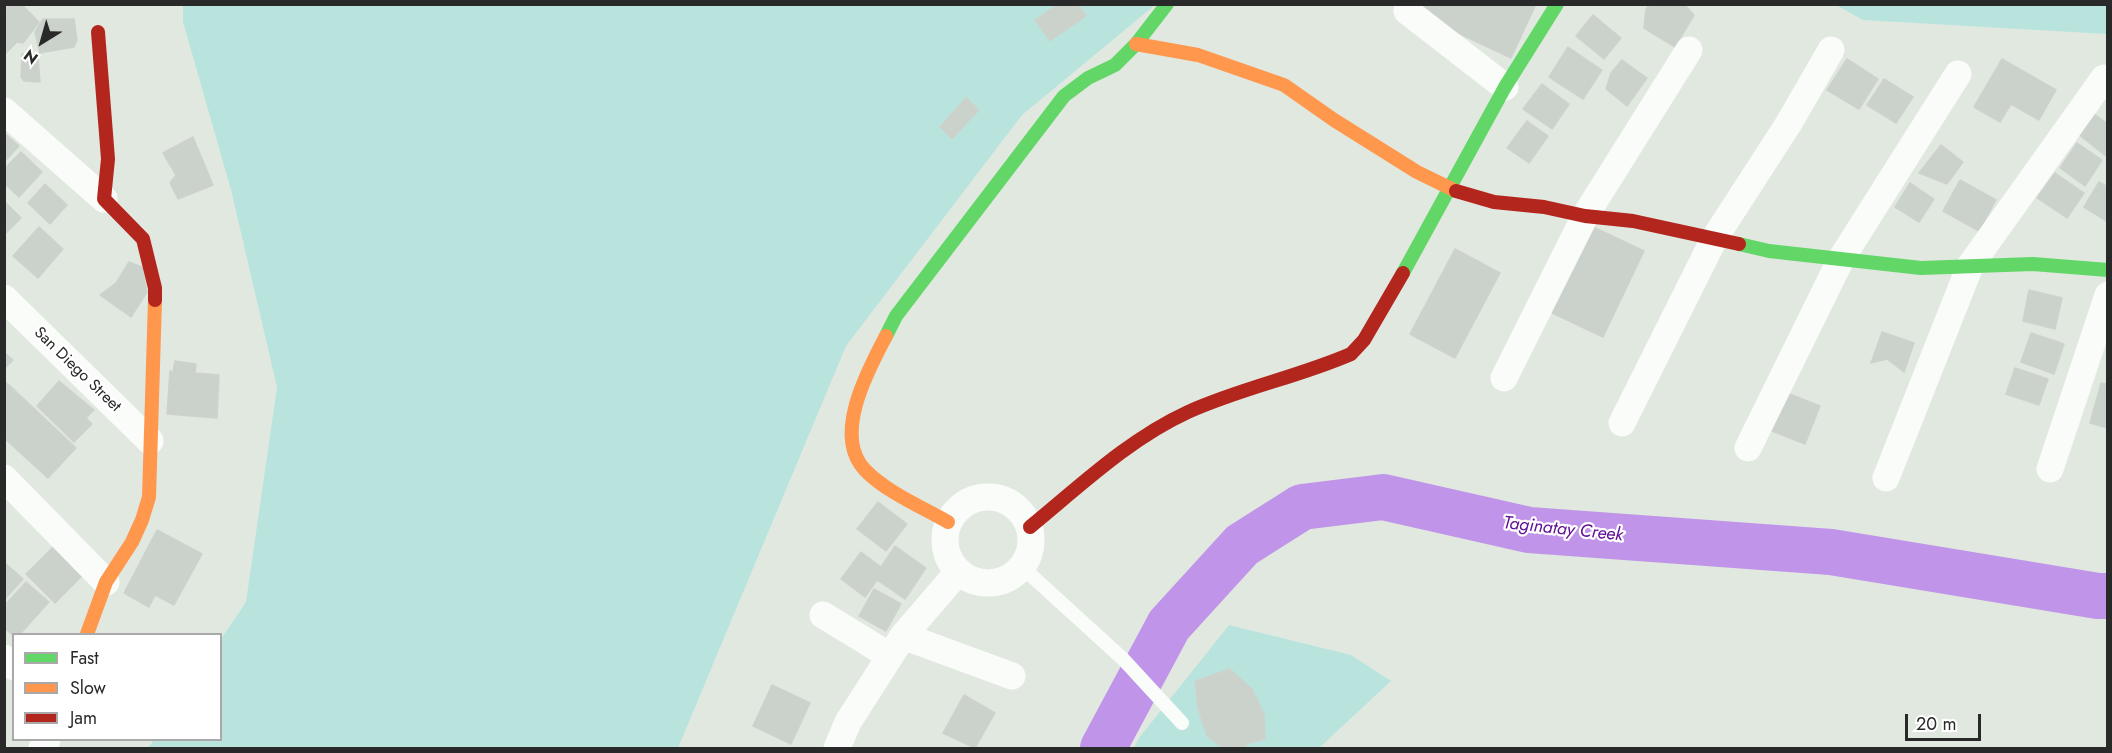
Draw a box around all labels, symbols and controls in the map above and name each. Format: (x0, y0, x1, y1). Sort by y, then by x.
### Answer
north arrow (12, 12, 72, 72)
text: N (19, 44, 43, 70)
street label: San Diego Street (29, 324, 125, 416)
water label: Taginatay Creek (1502, 513, 1624, 547)
legend (12, 633, 222, 741)
text: Fast (70, 645, 99, 671)
text: Slow (70, 675, 106, 701)
scale bar (1908, 702, 1984, 740)
text: Jam (70, 705, 97, 731)
text: 20 m (1916, 711, 1956, 737)

